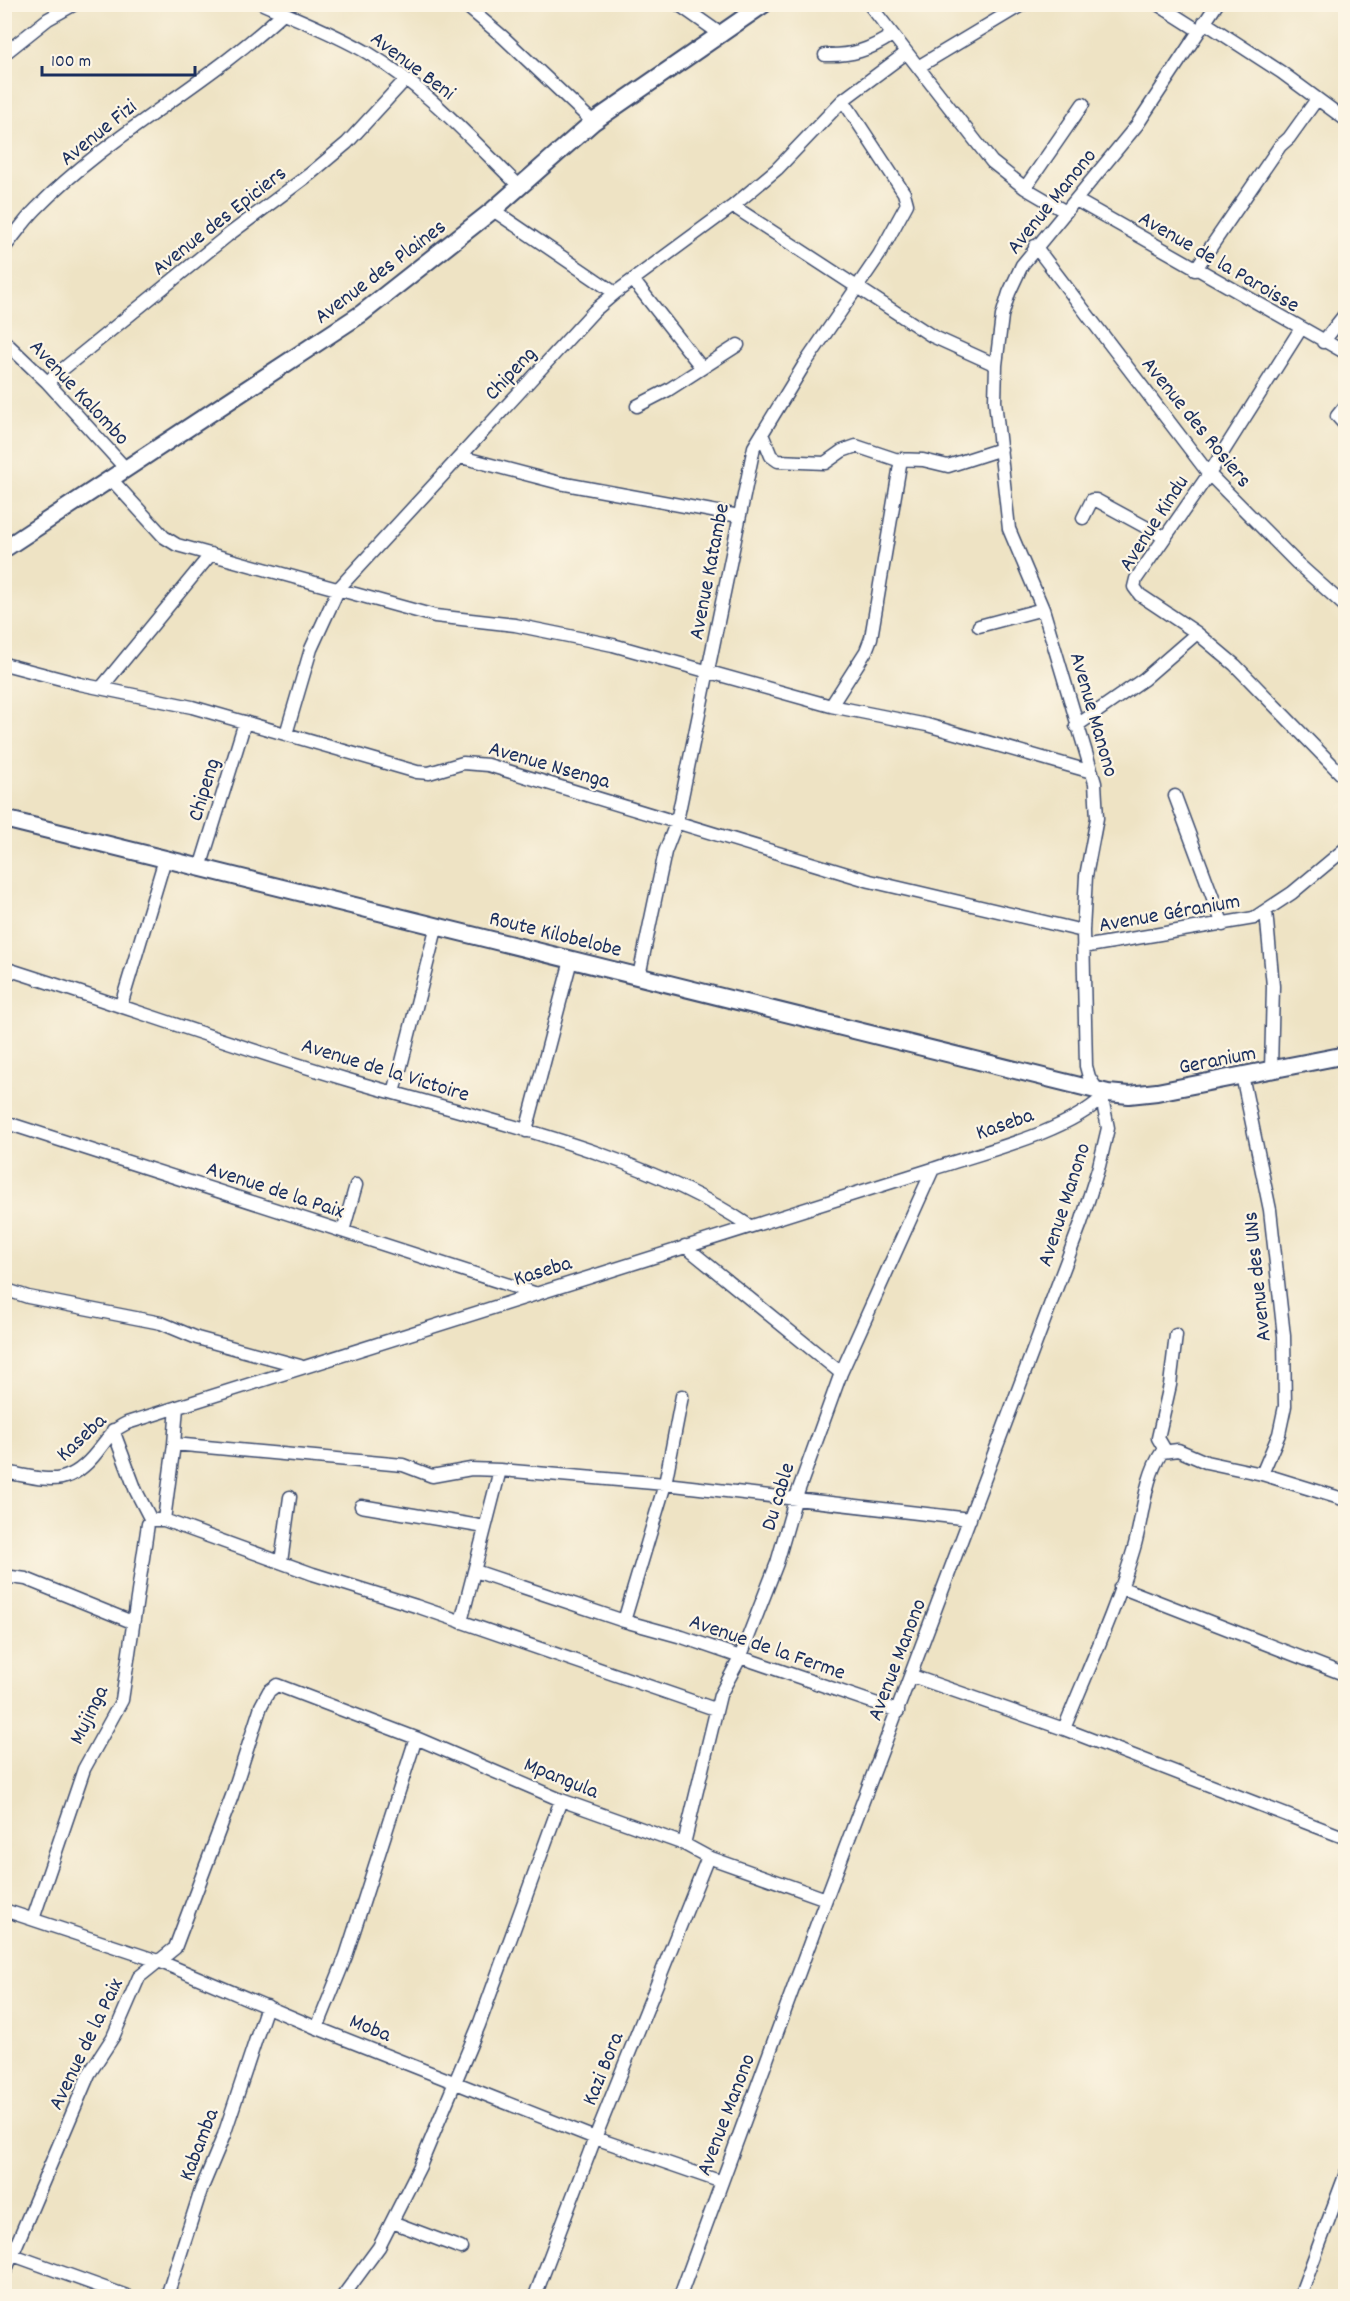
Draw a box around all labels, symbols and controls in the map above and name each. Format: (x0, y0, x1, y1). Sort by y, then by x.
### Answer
street label: Avenue Beni (363, 24, 461, 109)
scale bar (42, 39, 195, 77)
text: 100 m (51, 50, 91, 75)
street label: Avenue Fizi (54, 93, 144, 175)
street label: Avenue Manono (1000, 143, 1105, 262)
street label: Avenue des Epiciers (146, 159, 294, 284)
street label: Avenue de la Paroisse (1132, 204, 1305, 322)
street label: Avenue des Plaines (309, 213, 454, 333)
street label: Avenue Kalombo (21, 333, 136, 453)
street label: Chipeng (478, 340, 545, 409)
street label: Avenue des Rosiers (1133, 351, 1258, 495)
street label: Avenue Kindu (1112, 470, 1198, 578)
street label: Avenue Katambe (682, 501, 739, 643)
street label: Avenue Manono (1060, 649, 1125, 781)
street label: Avenue Nsenga (485, 734, 614, 799)
street label: Chipeng (181, 755, 230, 825)
street label: Avenue Géranium (1096, 887, 1243, 942)
street label: Route Kilobelobe (486, 904, 625, 967)
street label: Avenue de la Victoire (297, 1031, 473, 1112)
street label: Geranium (1176, 1039, 1259, 1084)
street label: Kaseba (972, 1101, 1039, 1150)
street label: Avenue Manono (1031, 1139, 1100, 1271)
street label: Avenue de la Paix (202, 1154, 348, 1228)
street label: Avenue des UNs (1236, 1210, 1281, 1343)
street label: Kaseba (510, 1249, 577, 1296)
street label: Kaseba (50, 1407, 115, 1470)
street label: Du cable (754, 1459, 804, 1535)
street label: Avenue Manono (861, 1595, 936, 1726)
street label: Avenue de la Ferme (685, 1607, 849, 1690)
street label: Mujinga (63, 1680, 118, 1750)
street label: Mpangula (519, 1750, 603, 1809)
street label: Avenue de la Paix (42, 1973, 132, 2116)
street label: Moba (344, 2007, 396, 2052)
street label: Kazi Bora (576, 2027, 633, 2111)
street label: Avenue Manono (690, 2050, 765, 2181)
street label: Kabamba (172, 2104, 228, 2186)

